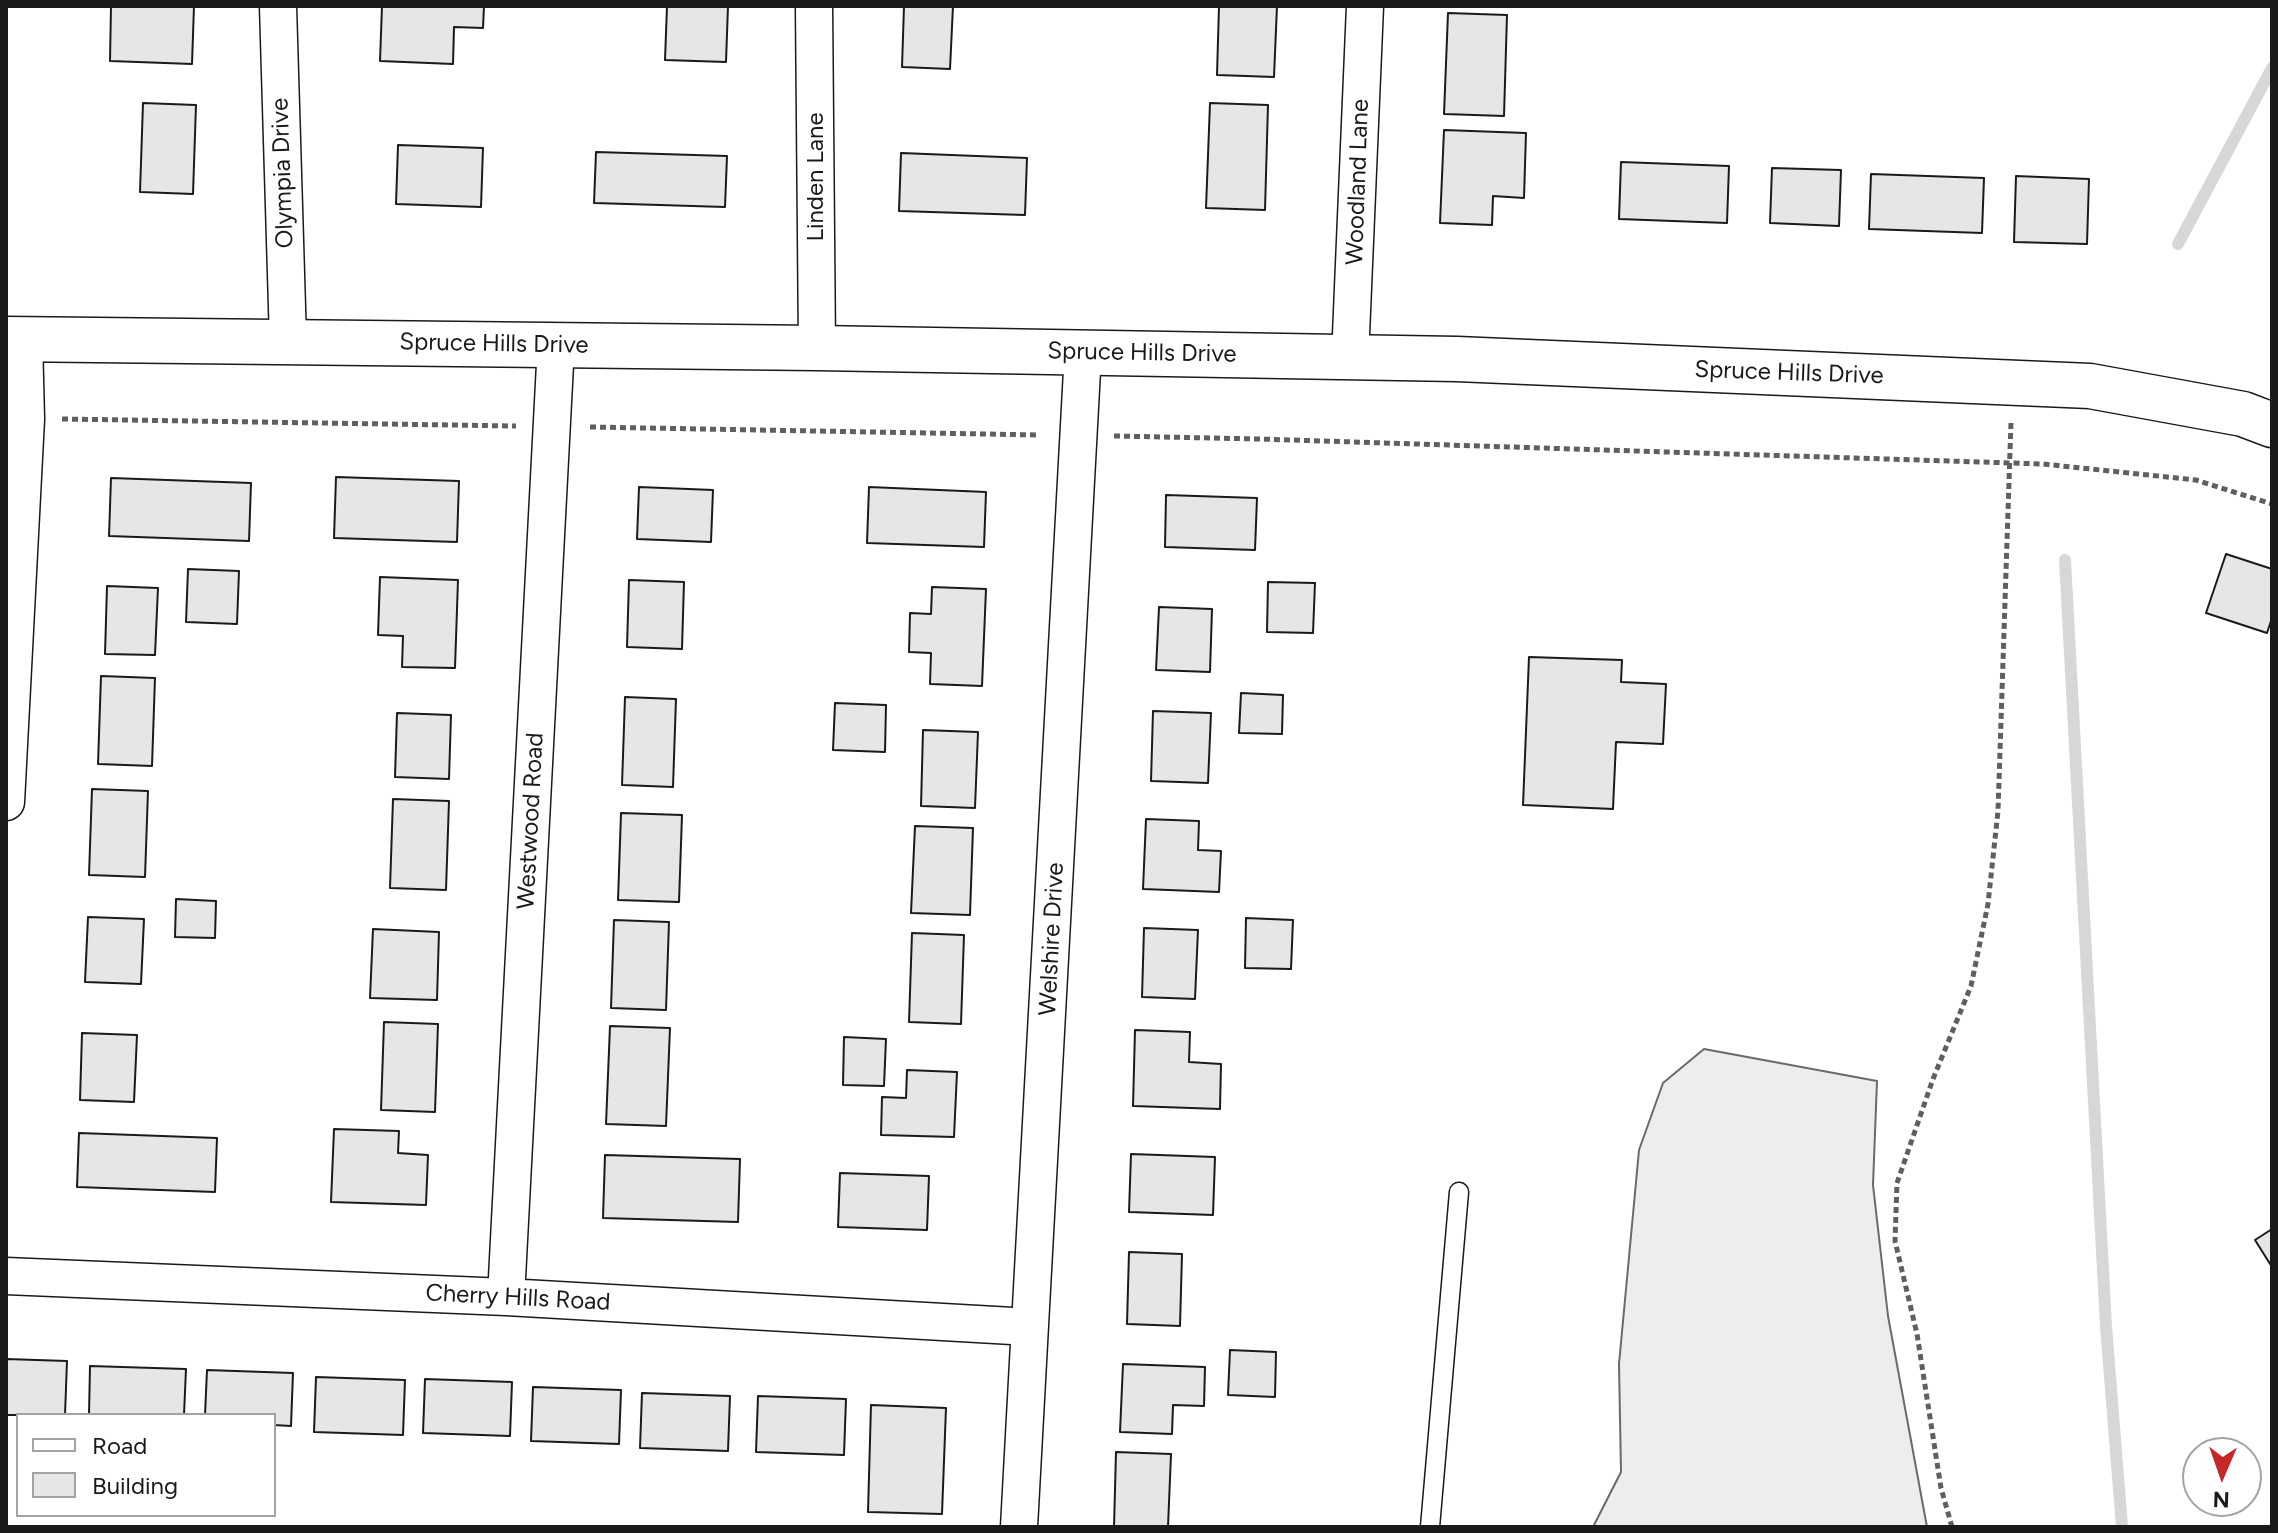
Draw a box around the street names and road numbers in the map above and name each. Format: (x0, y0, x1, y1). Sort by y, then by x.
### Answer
street label: Olympia Drive (266, 97, 300, 249)
street label: Woodland Lane (1341, 99, 1375, 265)
street label: Linden Lane (802, 112, 830, 242)
street label: Spruce Hills Drive (399, 328, 589, 360)
street label: Spruce Hills Drive (1047, 337, 1237, 369)
street label: Spruce Hills Drive (1694, 355, 1884, 391)
street label: Westwood Road (512, 732, 550, 910)
street label: Welshire Drive (1034, 862, 1070, 1016)
street label: Cherry Hills Road (425, 1279, 611, 1317)

